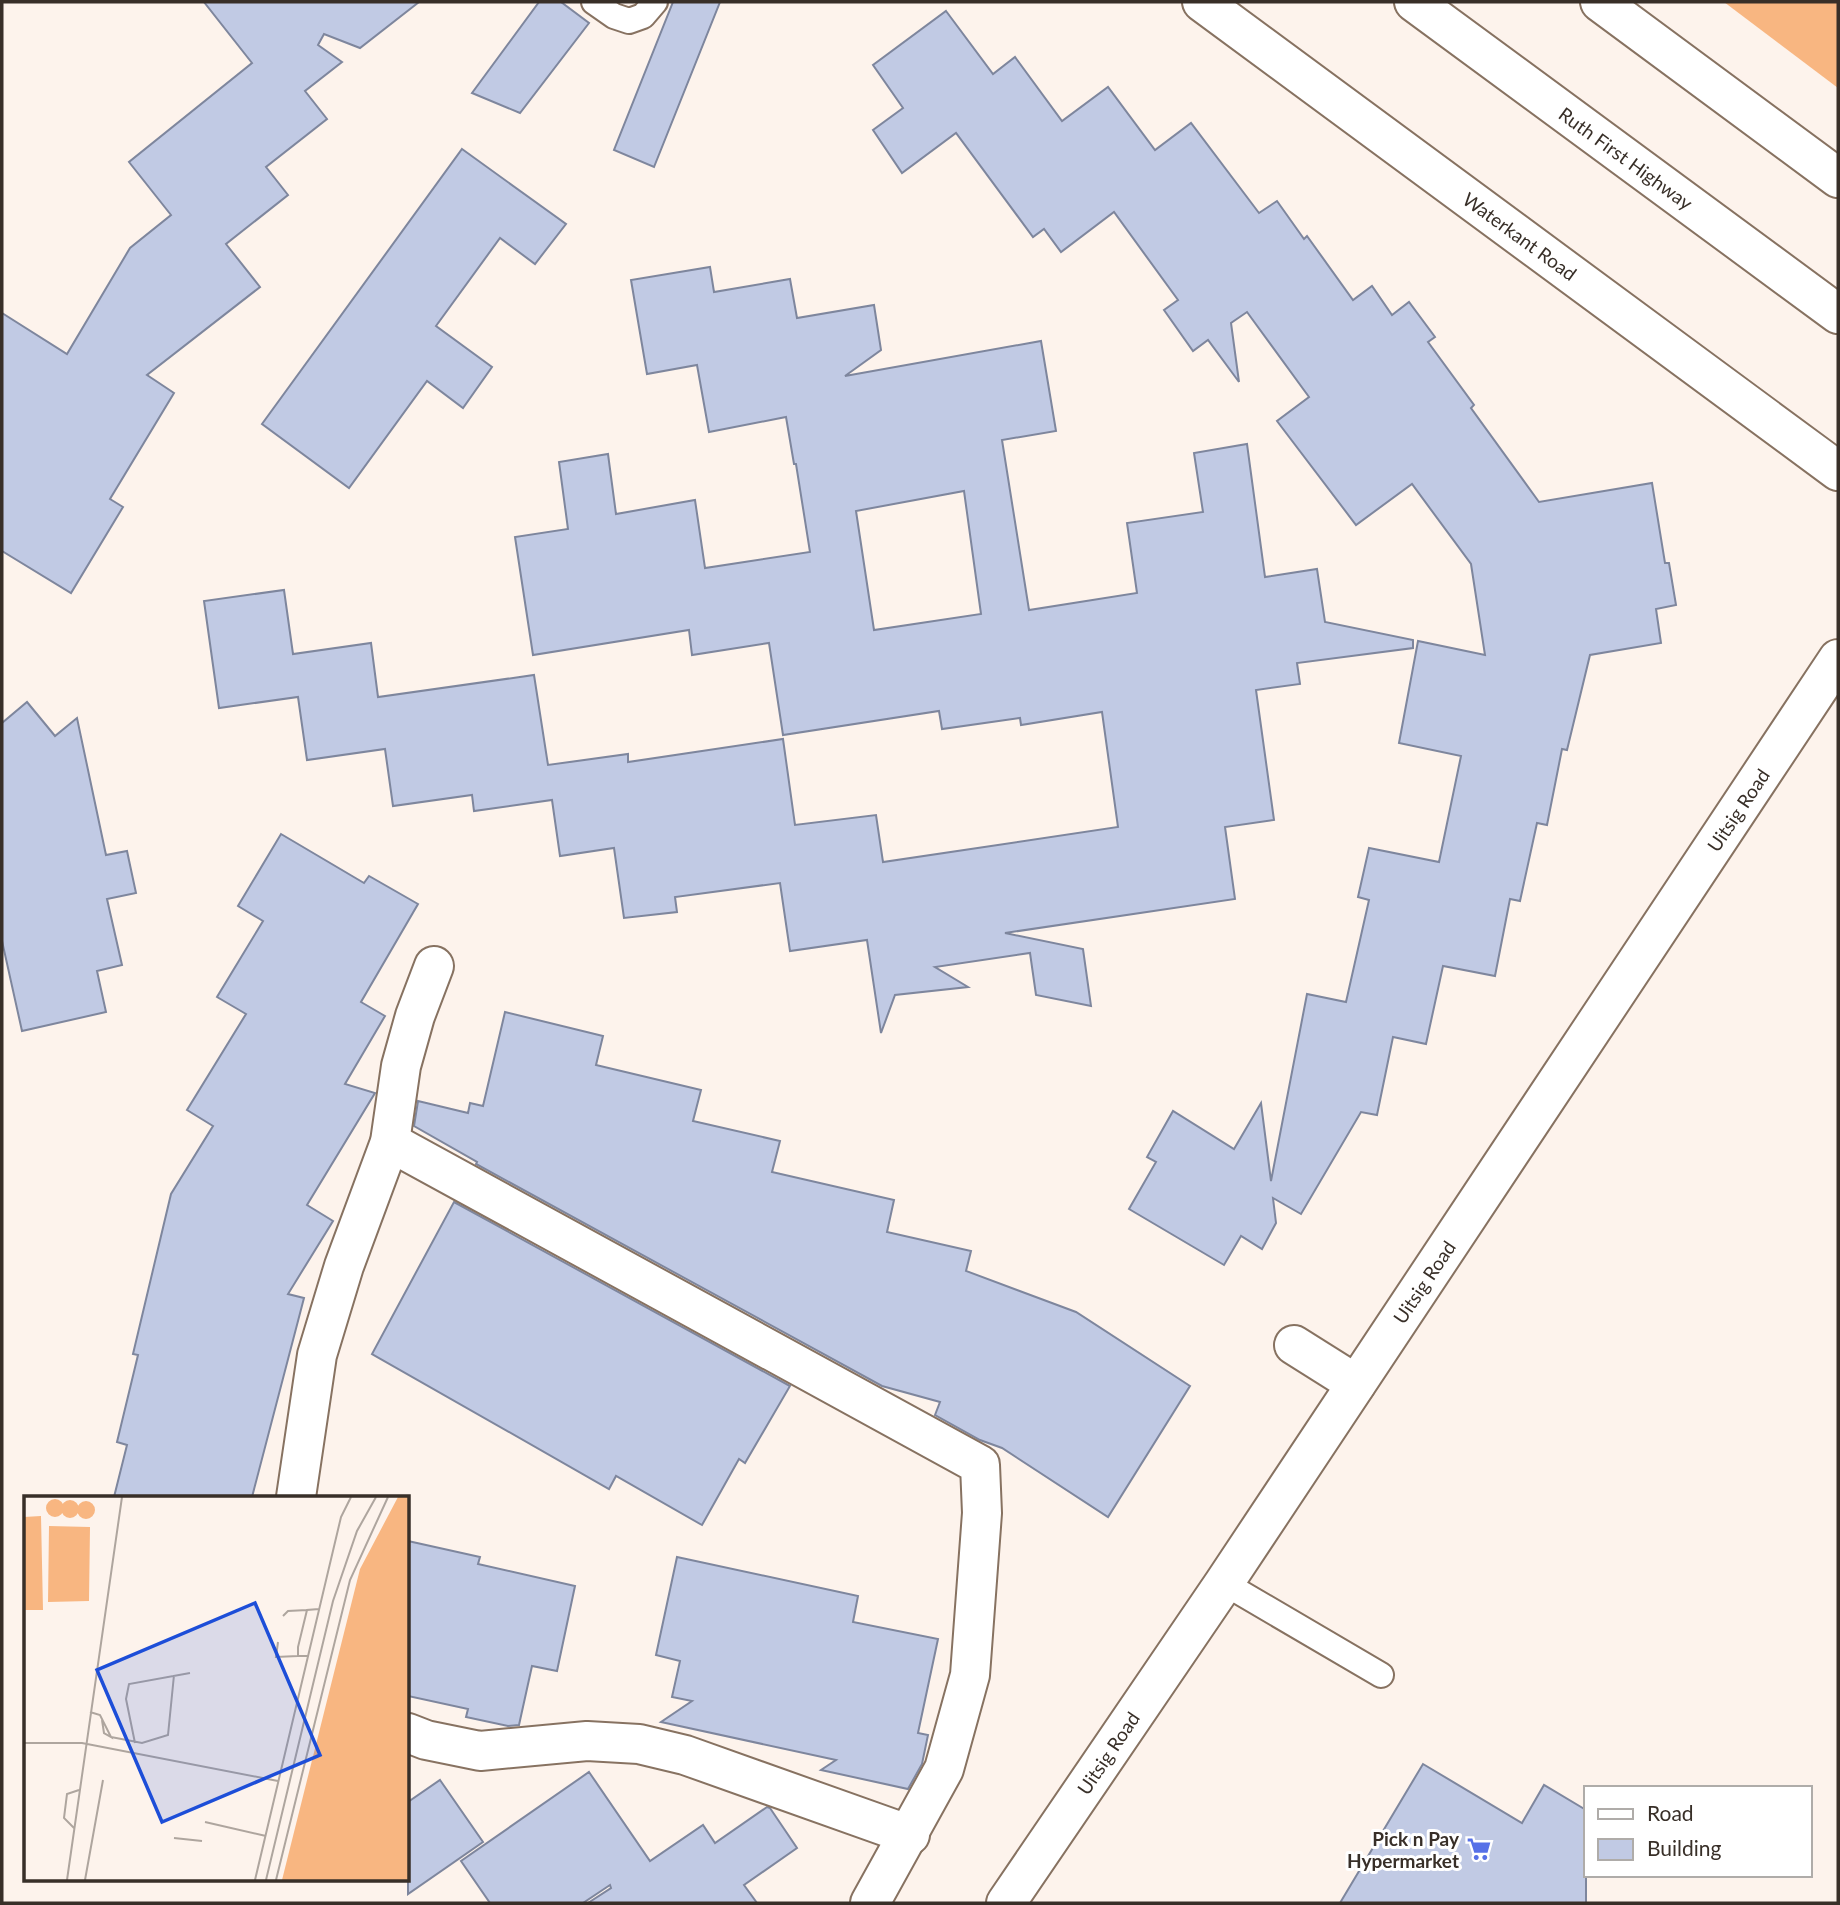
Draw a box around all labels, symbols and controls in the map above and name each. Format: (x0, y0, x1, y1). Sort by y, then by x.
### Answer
street label: Ruth First Highway (1555, 102, 1697, 214)
street label: Waterkant Road (1459, 187, 1581, 285)
street label: Uitsig Road (1702, 764, 1774, 856)
street label: Uitsig Road (1388, 1236, 1460, 1328)
inset map (24, 1496, 410, 1881)
street label: Uitsig Road (1072, 1707, 1144, 1799)
legend (1584, 1786, 1812, 1877)
text: Road (1647, 1800, 1694, 1825)
place label: Pick n Pay Hypermarket (1347, 1827, 1460, 1872)
supermarket icon: Pick n Pay Hypermarket (1465, 1835, 1493, 1863)
text: Building (1647, 1835, 1722, 1860)

